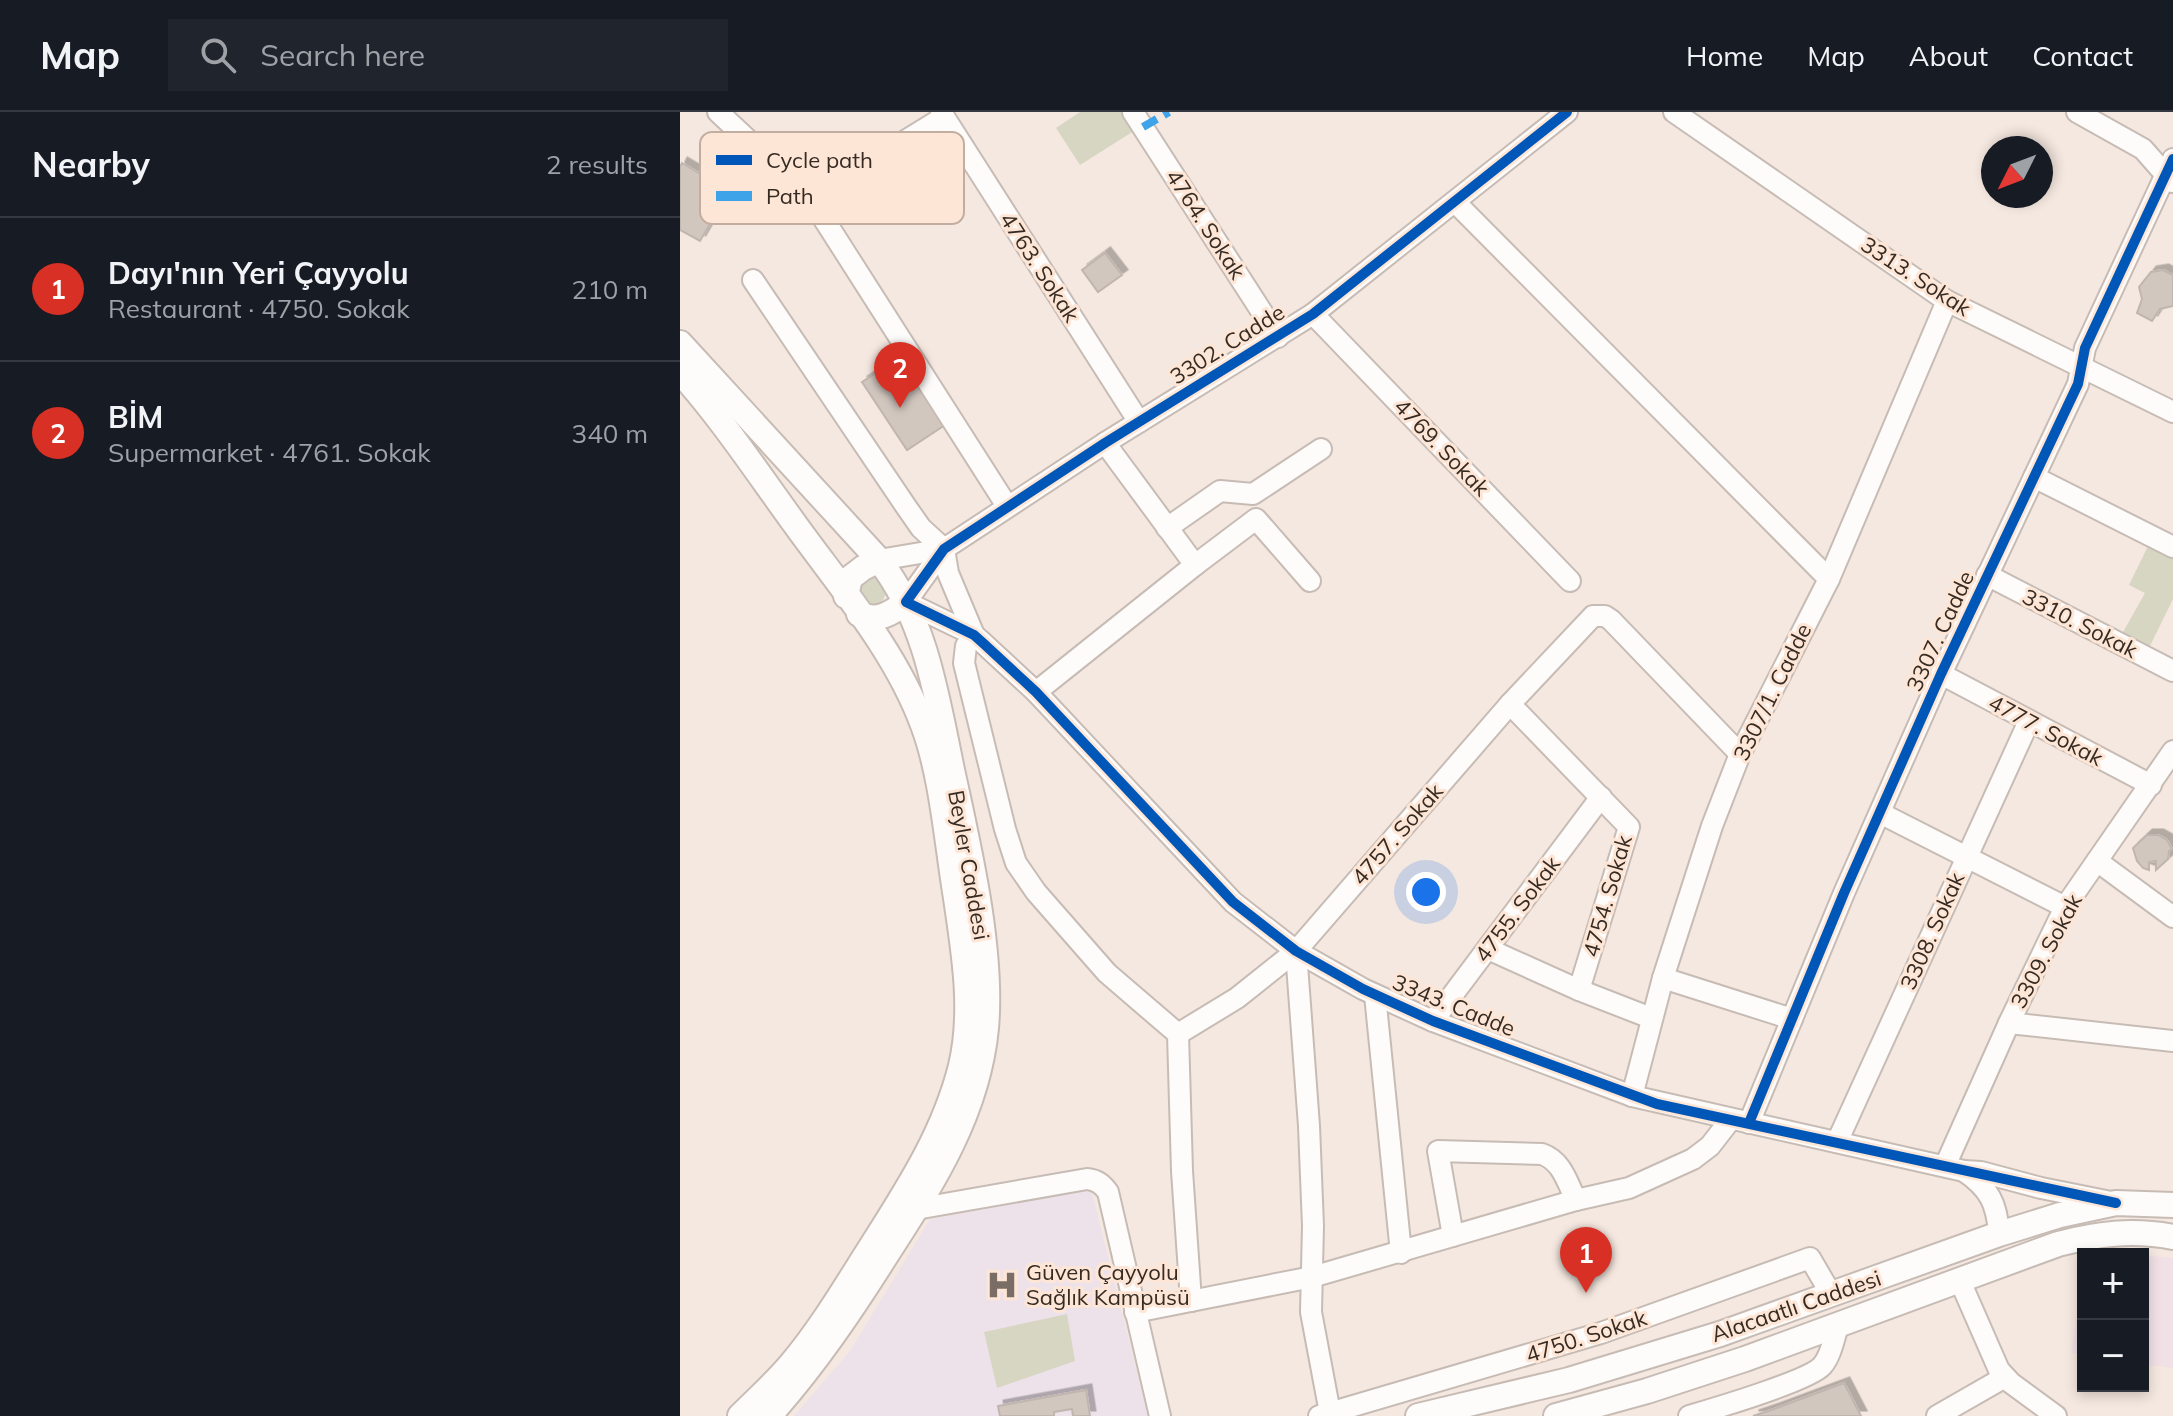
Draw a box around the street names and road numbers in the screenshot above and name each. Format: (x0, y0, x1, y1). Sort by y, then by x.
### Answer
street label: 4764. Sokak (1160, 164, 1252, 285)
street label: 4763. Sokak (994, 207, 1086, 328)
street label: 3313. Sokak (1856, 230, 1977, 322)
street label: 3302. Cadde (1165, 298, 1289, 390)
street label: 4769. Sokak (1388, 392, 1496, 502)
street label: 3307. Cadde (1900, 566, 1980, 696)
street label: 3310. Sokak (2018, 582, 2143, 664)
street label: 3307/1. Cadde (1727, 619, 1817, 765)
street label: 4777. Sokak (1984, 688, 2109, 772)
street label: 4757. Sokak (1345, 777, 1449, 891)
street label: Beyler Caddesi (942, 788, 996, 942)
street label: 4754. Sokak (1576, 831, 1638, 960)
street label: 4755. Sokak (1468, 850, 1566, 968)
street label: 3308. Sokak (1894, 867, 1971, 994)
street label: 3309. Sokak (2004, 888, 2088, 1013)
street label: 3343. Cadde (1389, 968, 1519, 1042)
street label: Alacaatlı Caddesi (1707, 1264, 1885, 1348)
street label: 4750. Sokak (1522, 1303, 1651, 1369)

